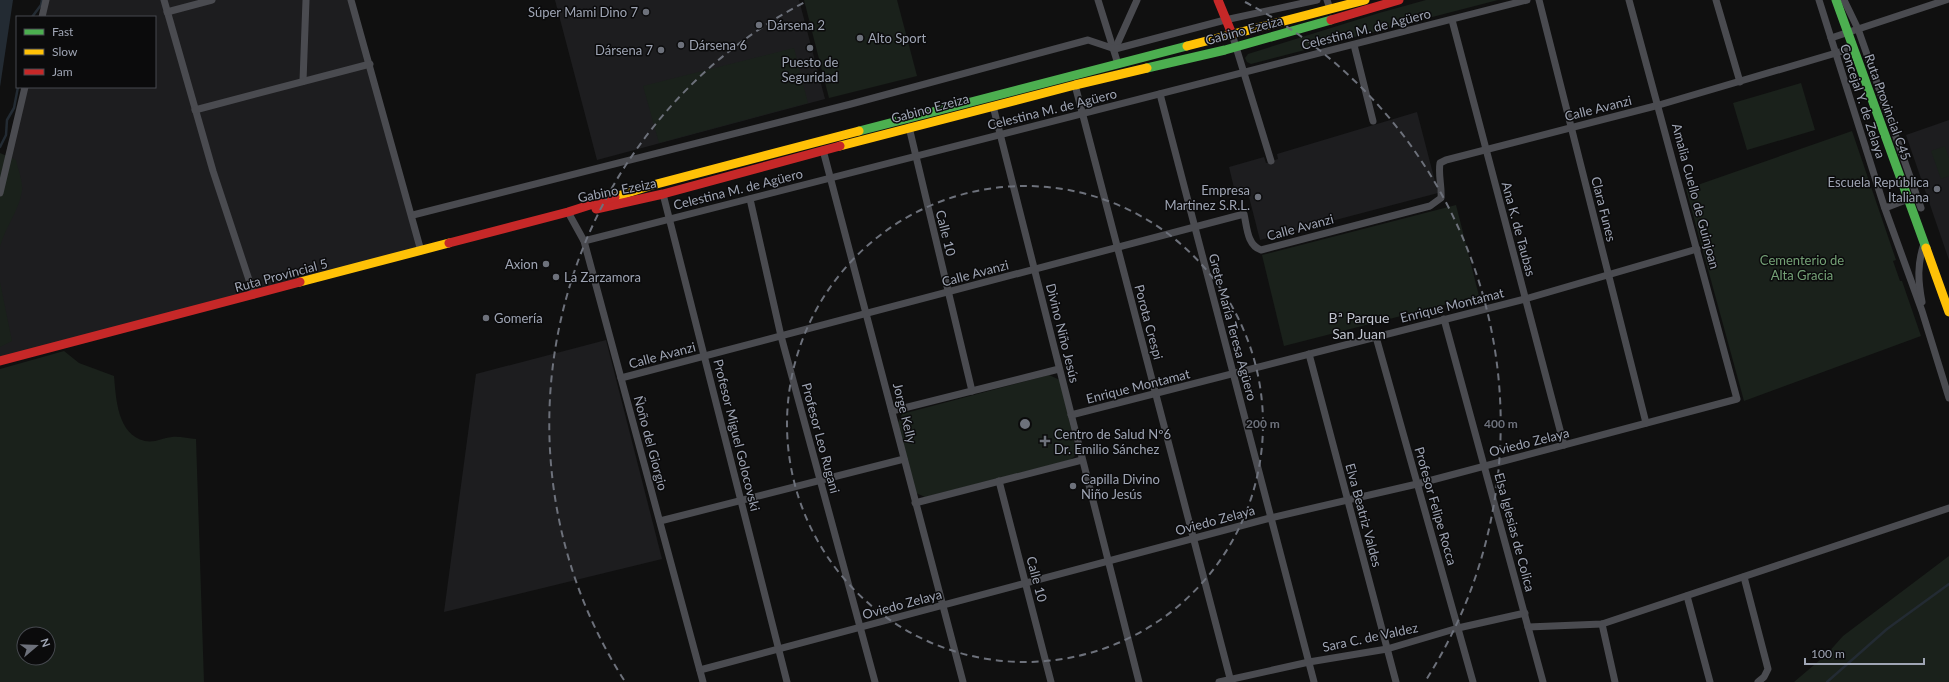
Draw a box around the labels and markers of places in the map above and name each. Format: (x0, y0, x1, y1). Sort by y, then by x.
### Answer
place label: Súper Mami Dino 7 (528, 4, 638, 20)
marker: Súper Mami Dino 7 (641, 7, 651, 17)
place label: Dársena 2 (767, 17, 825, 33)
marker: Dársena 2 (754, 20, 764, 30)
place label: Alto Sport (868, 30, 926, 46)
marker: Alto Sport (855, 33, 865, 43)
place label: Dársena 6 (689, 37, 747, 53)
marker: Dársena 6 (676, 40, 686, 50)
place label: Dársena 7 (595, 42, 653, 58)
marker: Puesto de Seguridad (805, 43, 815, 53)
marker: Dársena 7 (656, 45, 666, 55)
place label: Puesto de Seguridad (782, 54, 839, 85)
place label: Escuela República Italiana (1828, 174, 1929, 205)
place label: Empresa Martinez S.R.L. (1165, 182, 1250, 213)
marker: Escuela República Italiana (1932, 184, 1942, 194)
marker: Empresa Martinez S.R.L. (1253, 192, 1263, 202)
place label: Axion (505, 256, 538, 272)
marker: Axion (541, 259, 551, 269)
place label: La Zarzamora (564, 269, 641, 285)
marker: La Zarzamora (551, 272, 561, 282)
place label: Gomería (494, 310, 543, 326)
marker: Gomería (481, 313, 491, 323)
centre of rings (1018, 417, 1032, 431)
place label: Centro de Salud Nº6 Dr. Emilio Sánchez (1054, 426, 1171, 457)
marker: Centro de Salud Nº6 Dr. Emilio Sánchez (1039, 435, 1051, 447)
place label: Capilla Divino Niño Jesús (1081, 471, 1160, 502)
marker: Capilla Divino Niño Jesús (1068, 481, 1078, 491)

